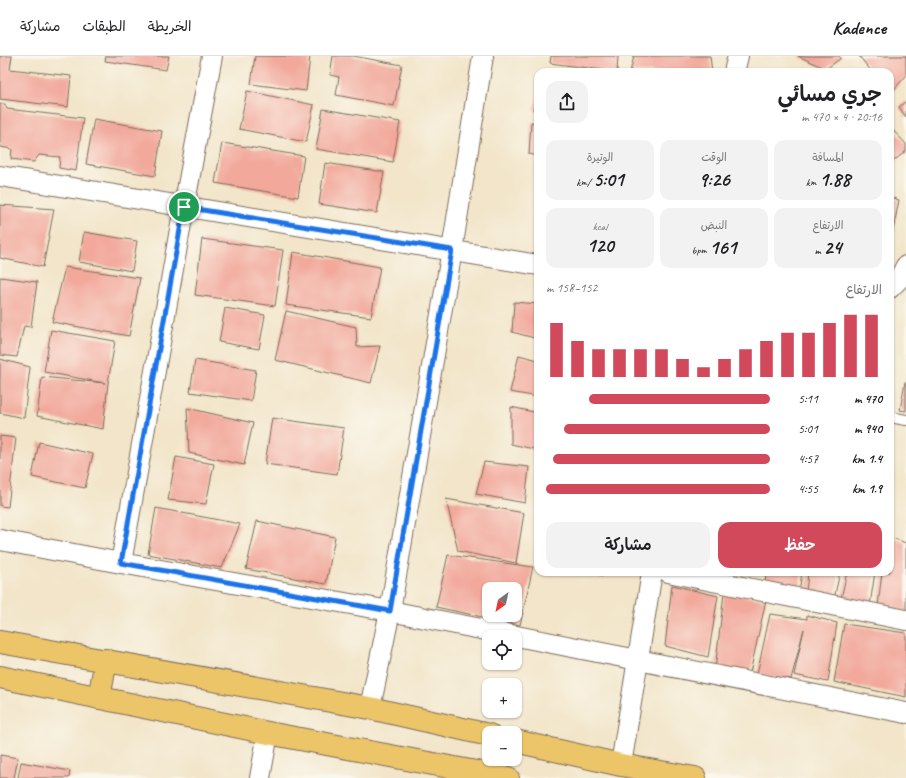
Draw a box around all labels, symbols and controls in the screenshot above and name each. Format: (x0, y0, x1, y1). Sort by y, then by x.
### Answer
text: Kadence (832, 16, 886, 40)
text: مشاركة (20, 18, 60, 35)
text: الطبقات (82, 18, 126, 35)
text: الخريطة (148, 18, 191, 35)
text: جري مسائي (778, 80, 882, 108)
button: share (546, 81, 588, 123)
text: 20:16 · 4 × 470 m (801, 109, 882, 125)
text: الوتيرة (587, 150, 613, 164)
text: الوقت (701, 150, 727, 164)
text: المسافة (812, 150, 844, 164)
text: 5:01 (593, 167, 624, 192)
text: 9:26 (698, 167, 730, 192)
text: 1.88 (819, 167, 850, 192)
text: /km (576, 175, 593, 189)
text: km (806, 175, 819, 189)
pin (167, 190, 201, 224)
icon: arrive (173, 196, 195, 218)
text: النبض (701, 218, 727, 232)
text: الارتفاع (813, 218, 843, 232)
text: kcal (593, 219, 607, 233)
text: 120 (587, 233, 614, 258)
text: 161 (709, 235, 737, 260)
text: 24 (823, 235, 841, 260)
text: bpm (691, 243, 709, 257)
text: m (815, 243, 823, 257)
text: 152–158 m (546, 280, 597, 296)
text: الارتفاع (846, 282, 882, 298)
text: 5:11 (798, 391, 818, 407)
text: 470 m (854, 391, 882, 407)
text: 5:01 (798, 421, 818, 437)
text: 940 m (854, 421, 882, 437)
text: 4:57 (798, 451, 818, 467)
text: 1.4 km (852, 451, 882, 467)
text: 4:55 (798, 481, 818, 497)
text: 1.9 km (852, 481, 882, 497)
button: مشاركة (546, 522, 710, 568)
button: حفظ (718, 522, 882, 568)
north arrow (482, 582, 522, 622)
map controls (482, 582, 522, 766)
button: locate (482, 630, 522, 670)
button: + (482, 678, 522, 718)
button: − (482, 726, 522, 766)

